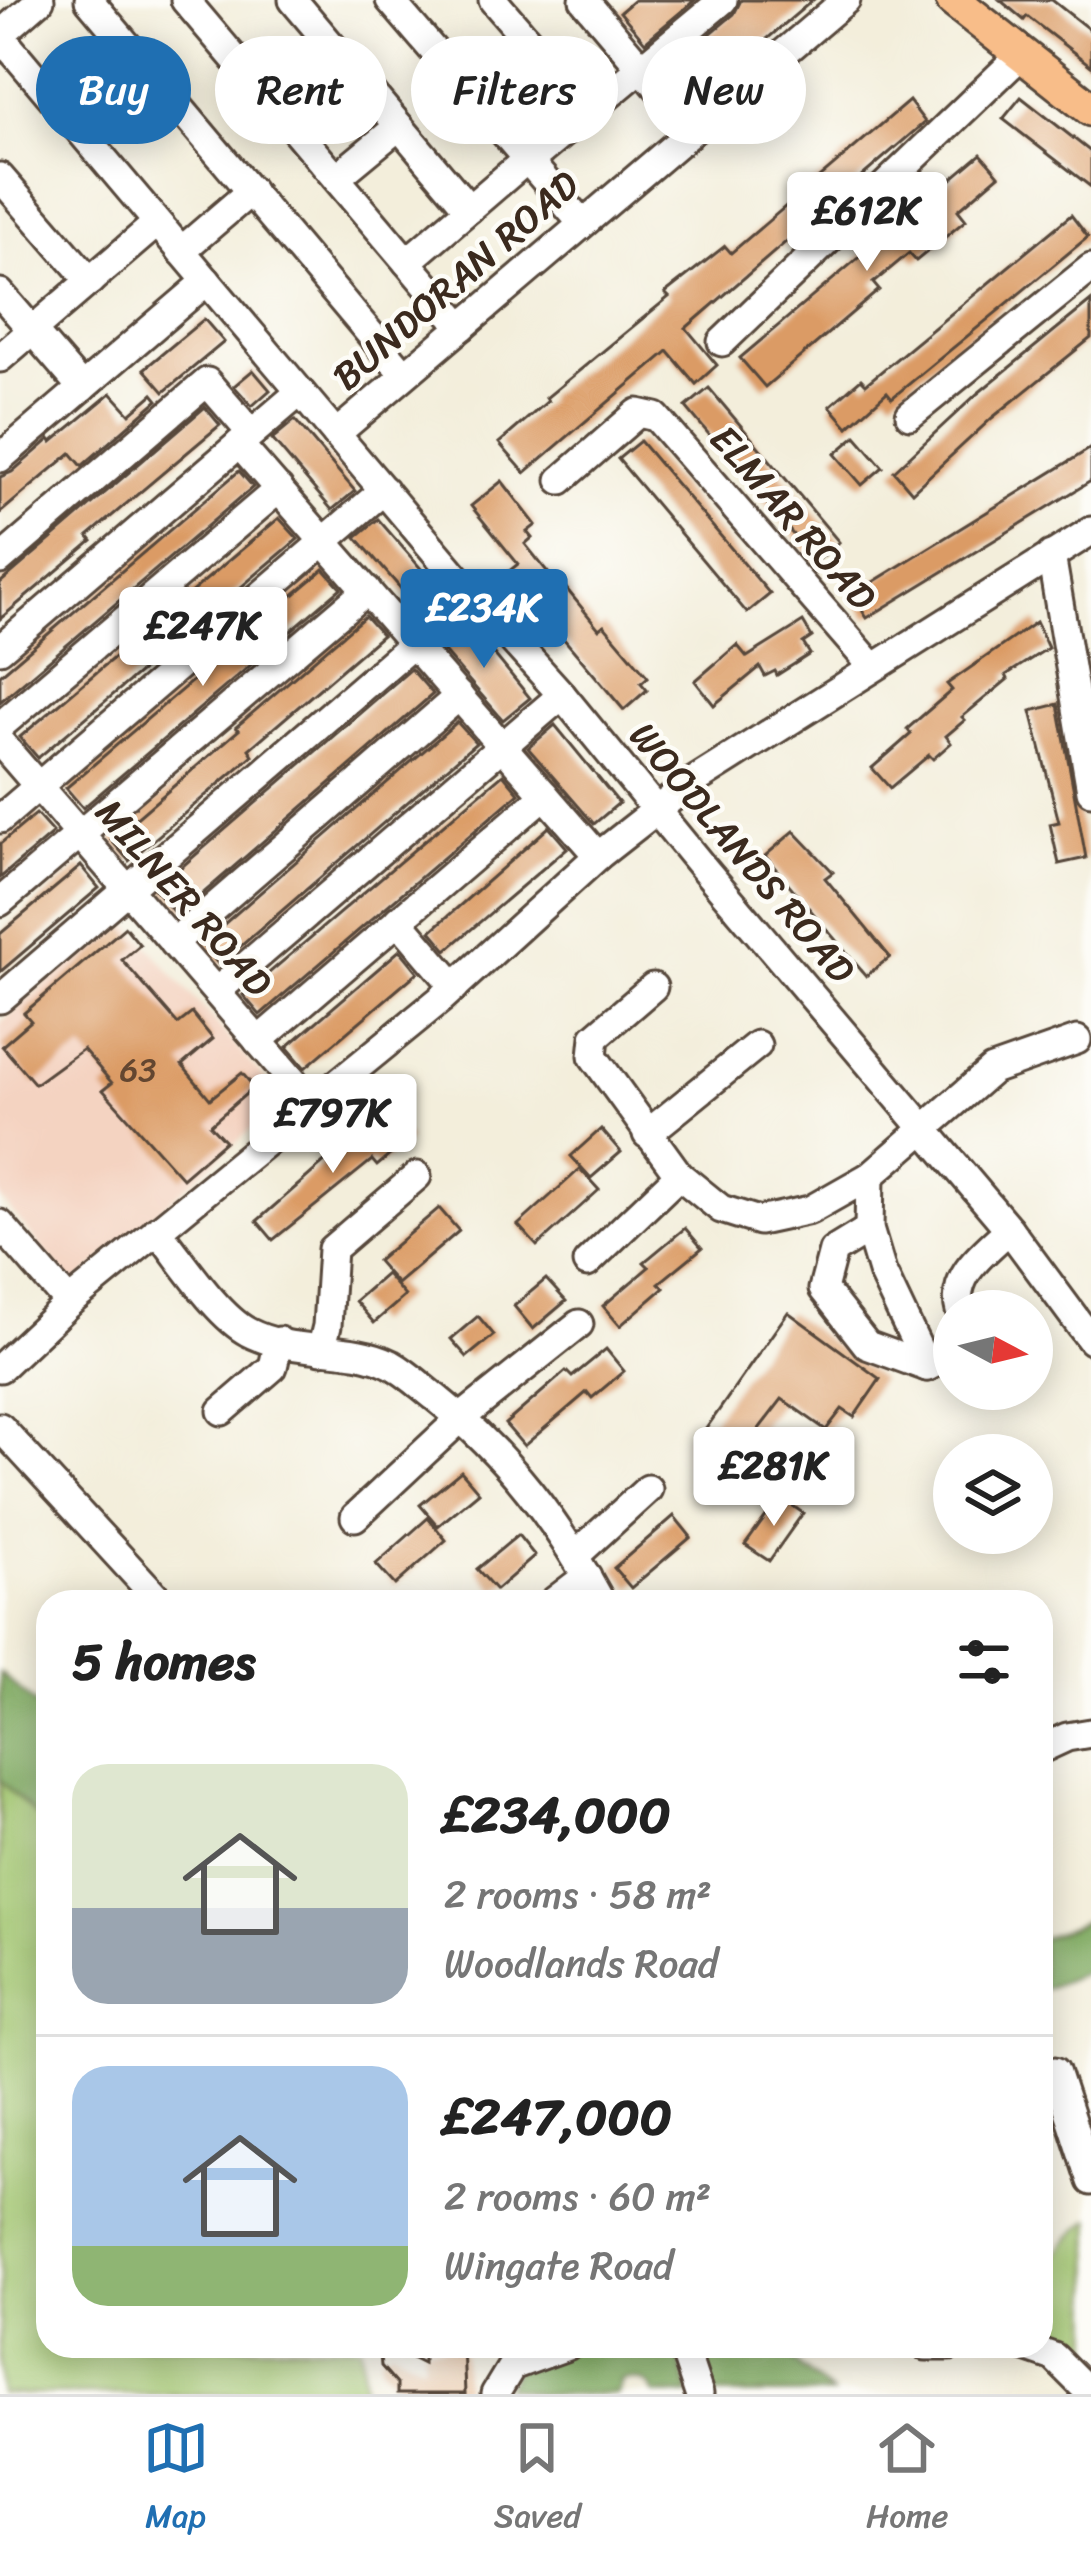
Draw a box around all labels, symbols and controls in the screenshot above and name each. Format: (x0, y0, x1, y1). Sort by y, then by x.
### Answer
chip: Buy (36, 36, 191, 144)
chip: Rent (215, 36, 387, 144)
chip: Filters (411, 36, 618, 144)
chip: New (642, 36, 806, 144)
street label: BUNDORAN ROAD (316, 152, 596, 408)
pin: £612K (783, 172, 951, 274)
text: £612K (814, 176, 920, 245)
street label: ELMAR ROAD (692, 408, 895, 627)
pin: £234K (400, 569, 568, 671)
text: £234K (428, 573, 540, 642)
pin: £247K (119, 587, 287, 689)
text: £247K (146, 591, 260, 660)
street label: WOODLANDS ROAD (611, 705, 874, 999)
street label: MILNER ROAD (78, 782, 291, 1013)
house number: 63 (120, 1041, 156, 1099)
pin: £797K (249, 1074, 417, 1176)
text: £797K (277, 1078, 389, 1147)
north arrow (933, 1290, 1053, 1410)
map controls (933, 1290, 1053, 1554)
pin: £281K (690, 1427, 858, 1529)
text: £281K (720, 1431, 828, 1500)
button: layers (933, 1434, 1053, 1554)
text: 5 homes (72, 1617, 255, 1707)
icon: filters (951, 1629, 1017, 1695)
text: £234,000 (444, 1770, 671, 1860)
icon: home (168, 1812, 312, 1956)
text: 2 rooms · 58 m² (444, 1860, 712, 1929)
text: Woodlands Road (444, 1929, 718, 1998)
text: £247,000 (444, 2072, 672, 2162)
icon: home (168, 2114, 312, 2258)
text: 2 rooms · 60 m² (444, 2162, 711, 2231)
text: Wingate Road (444, 2231, 673, 2300)
tab: Map (143, 2415, 209, 2545)
tab: Saved (494, 2415, 581, 2545)
tab: Home (866, 2415, 948, 2545)

